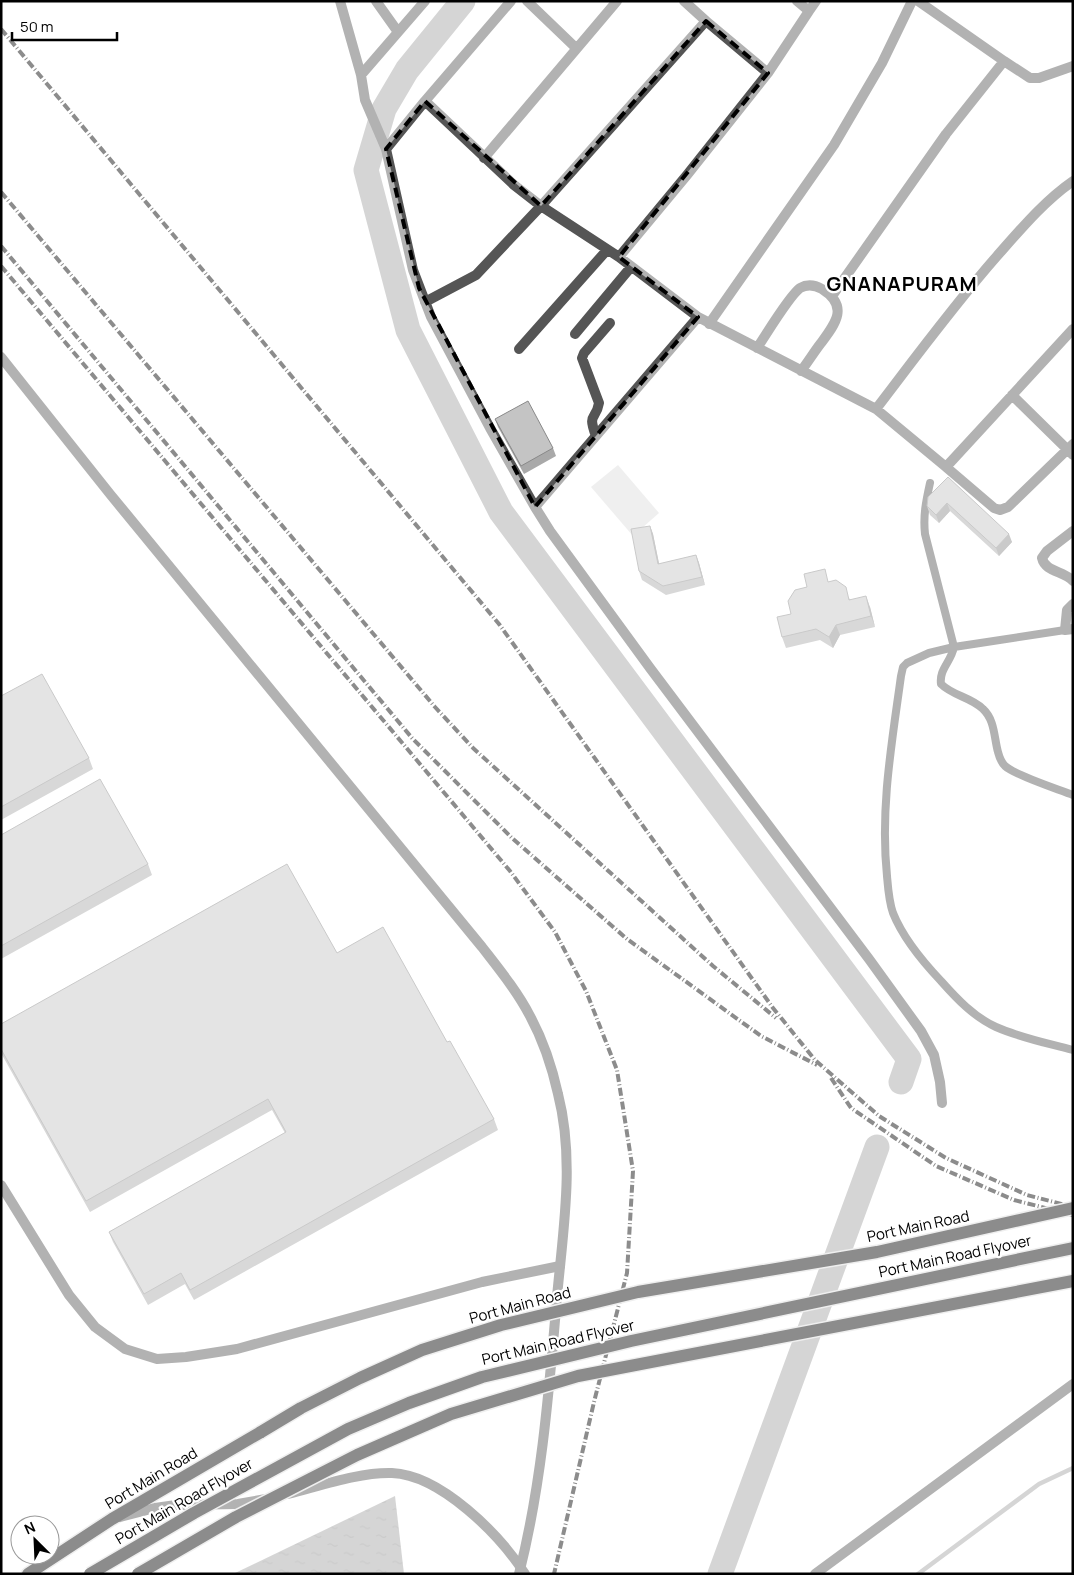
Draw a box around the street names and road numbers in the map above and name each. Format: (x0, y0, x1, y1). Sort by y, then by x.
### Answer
street label: Port Main Road (865, 1205, 971, 1247)
street label: Port Main Road Flyover (877, 1229, 1034, 1282)
street label: Port Main Road (467, 1281, 573, 1329)
street label: Port Main Road Flyover (480, 1314, 637, 1370)
street label: Port Main Road (101, 1442, 201, 1514)
street label: Port Main Road Flyover (111, 1453, 257, 1549)

